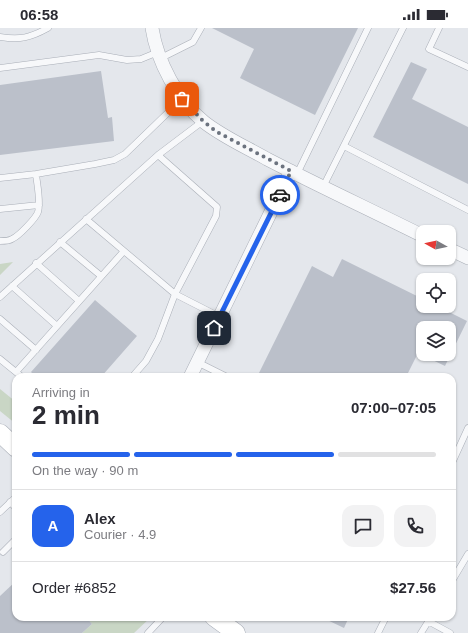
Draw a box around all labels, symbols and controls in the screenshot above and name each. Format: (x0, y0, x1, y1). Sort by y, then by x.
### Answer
text: 06:58 (20, 6, 58, 23)
pin (165, 82, 199, 116)
icon: bag (171, 88, 193, 110)
courier (260, 175, 300, 215)
icon: car (269, 184, 291, 206)
north arrow (416, 225, 456, 265)
map controls (416, 225, 456, 361)
button: locate (416, 273, 456, 313)
pin (197, 311, 231, 345)
icon: home (203, 317, 225, 339)
button: layers (416, 321, 456, 361)
text: Arriving in (32, 385, 90, 400)
text: 07:00–07:05 (351, 399, 436, 416)
text: 2 min (32, 400, 100, 430)
text: On the way · 90 m (32, 463, 138, 478)
button: chat (342, 505, 384, 547)
button: phone (394, 505, 436, 547)
text: Alex (84, 510, 116, 527)
text: A (48, 517, 58, 534)
text: Courier · 4.9 (84, 527, 156, 542)
text: Order #6852 (32, 579, 116, 596)
text: $27.56 (390, 579, 436, 596)

